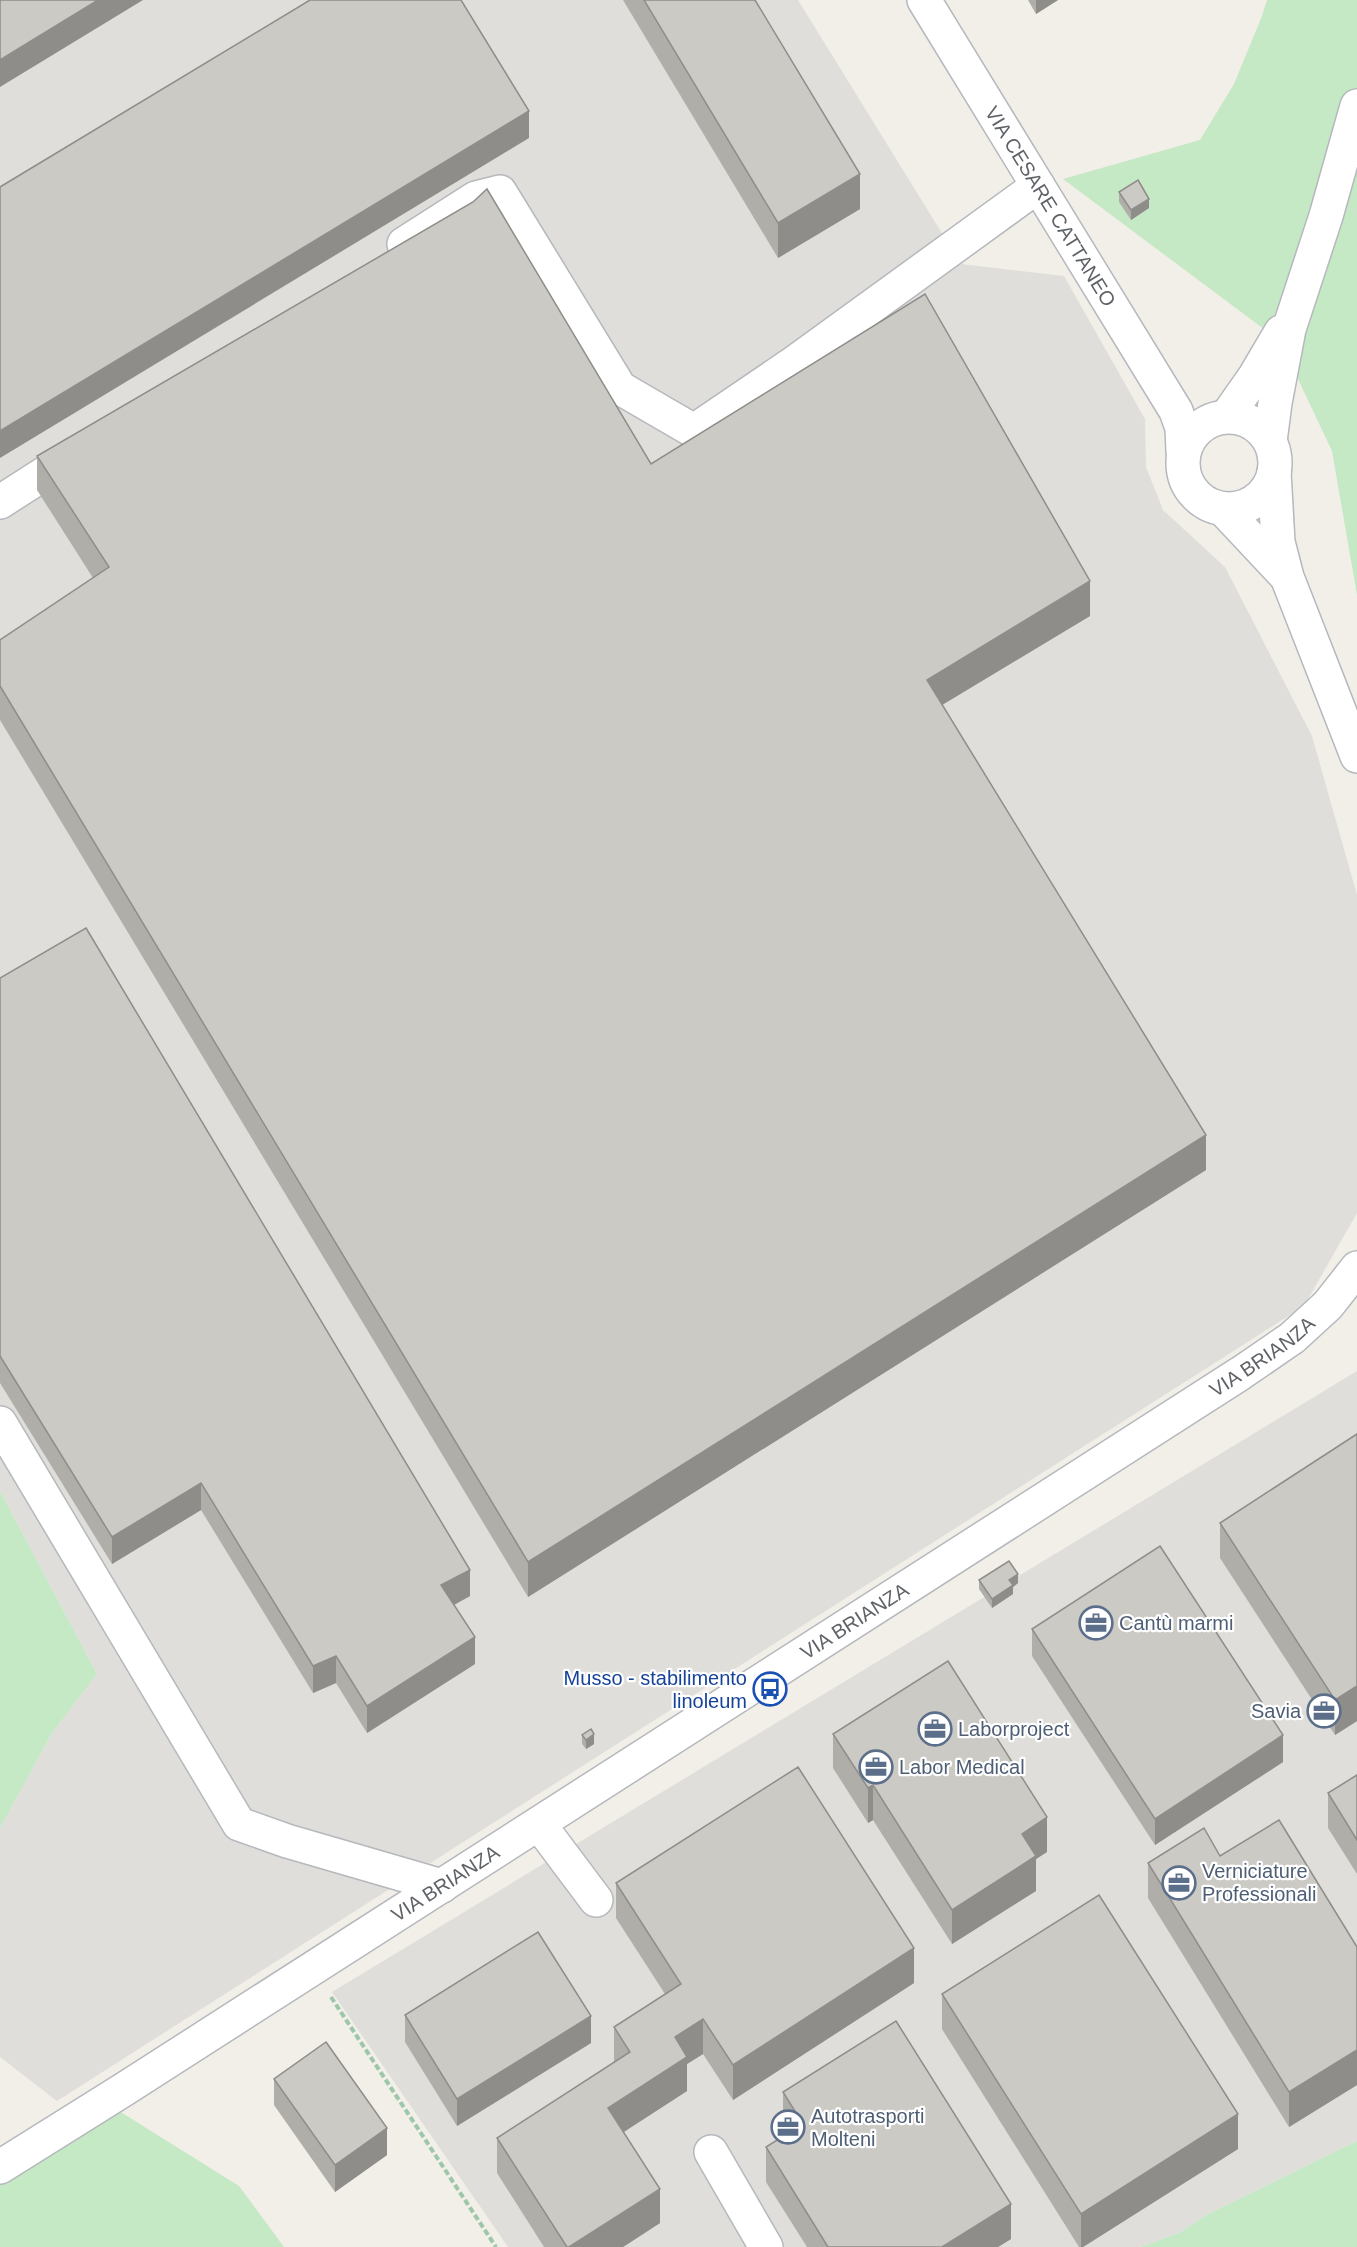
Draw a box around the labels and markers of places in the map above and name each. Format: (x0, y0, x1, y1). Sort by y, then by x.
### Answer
office icon: Cantù marmi (1078, 1605, 1114, 1641)
place label: Cantù marmi (1119, 1612, 1233, 1634)
place label: Musso - stabilimento linoleum (564, 1667, 747, 1712)
bus stop icon: Musso - stabilimento linoleum (752, 1671, 788, 1707)
office icon: Savia (1306, 1693, 1342, 1729)
place label: Savia (1251, 1700, 1302, 1722)
office icon: Laborproject (917, 1711, 953, 1747)
place label: Laborproject (958, 1718, 1070, 1740)
office icon: Labor Medical (858, 1749, 894, 1785)
place label: Labor Medical (899, 1756, 1025, 1778)
place label: Verniciature Professionali (1202, 1860, 1317, 1905)
office icon: Verniciature Professionali (1161, 1865, 1197, 1901)
place label: Autotrasporti Molteni (811, 2105, 924, 2150)
office icon: Autotrasporti Molteni (770, 2109, 806, 2145)

